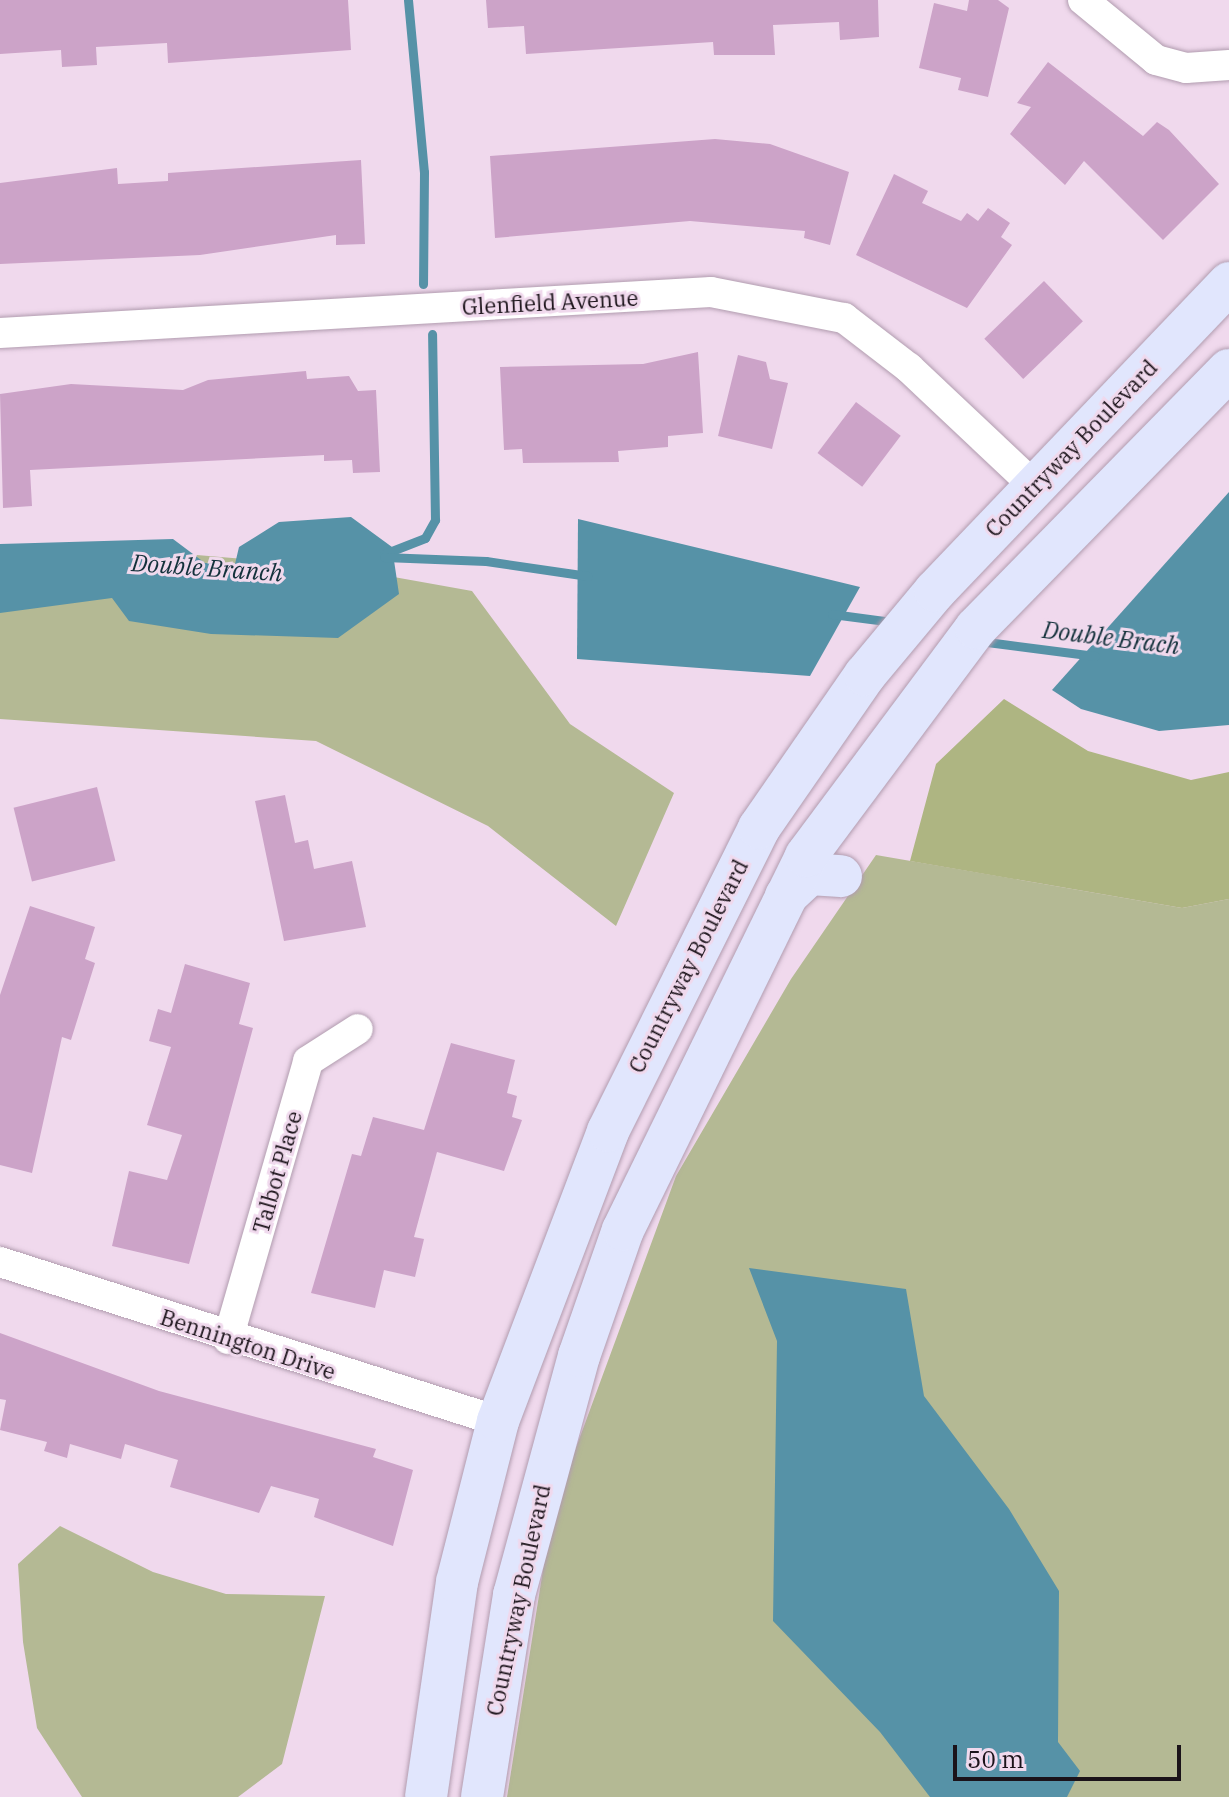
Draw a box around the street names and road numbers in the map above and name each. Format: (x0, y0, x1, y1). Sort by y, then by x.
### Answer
street label: Glenfield Avenue (461, 284, 639, 320)
street label: Countryway Boulevard (980, 354, 1162, 542)
street label: Countryway Boulevard (623, 855, 753, 1077)
street label: Talbot Place (247, 1108, 307, 1236)
street label: Bennington Drive (157, 1303, 339, 1385)
street label: Countryway Boulevard (481, 1482, 555, 1718)

